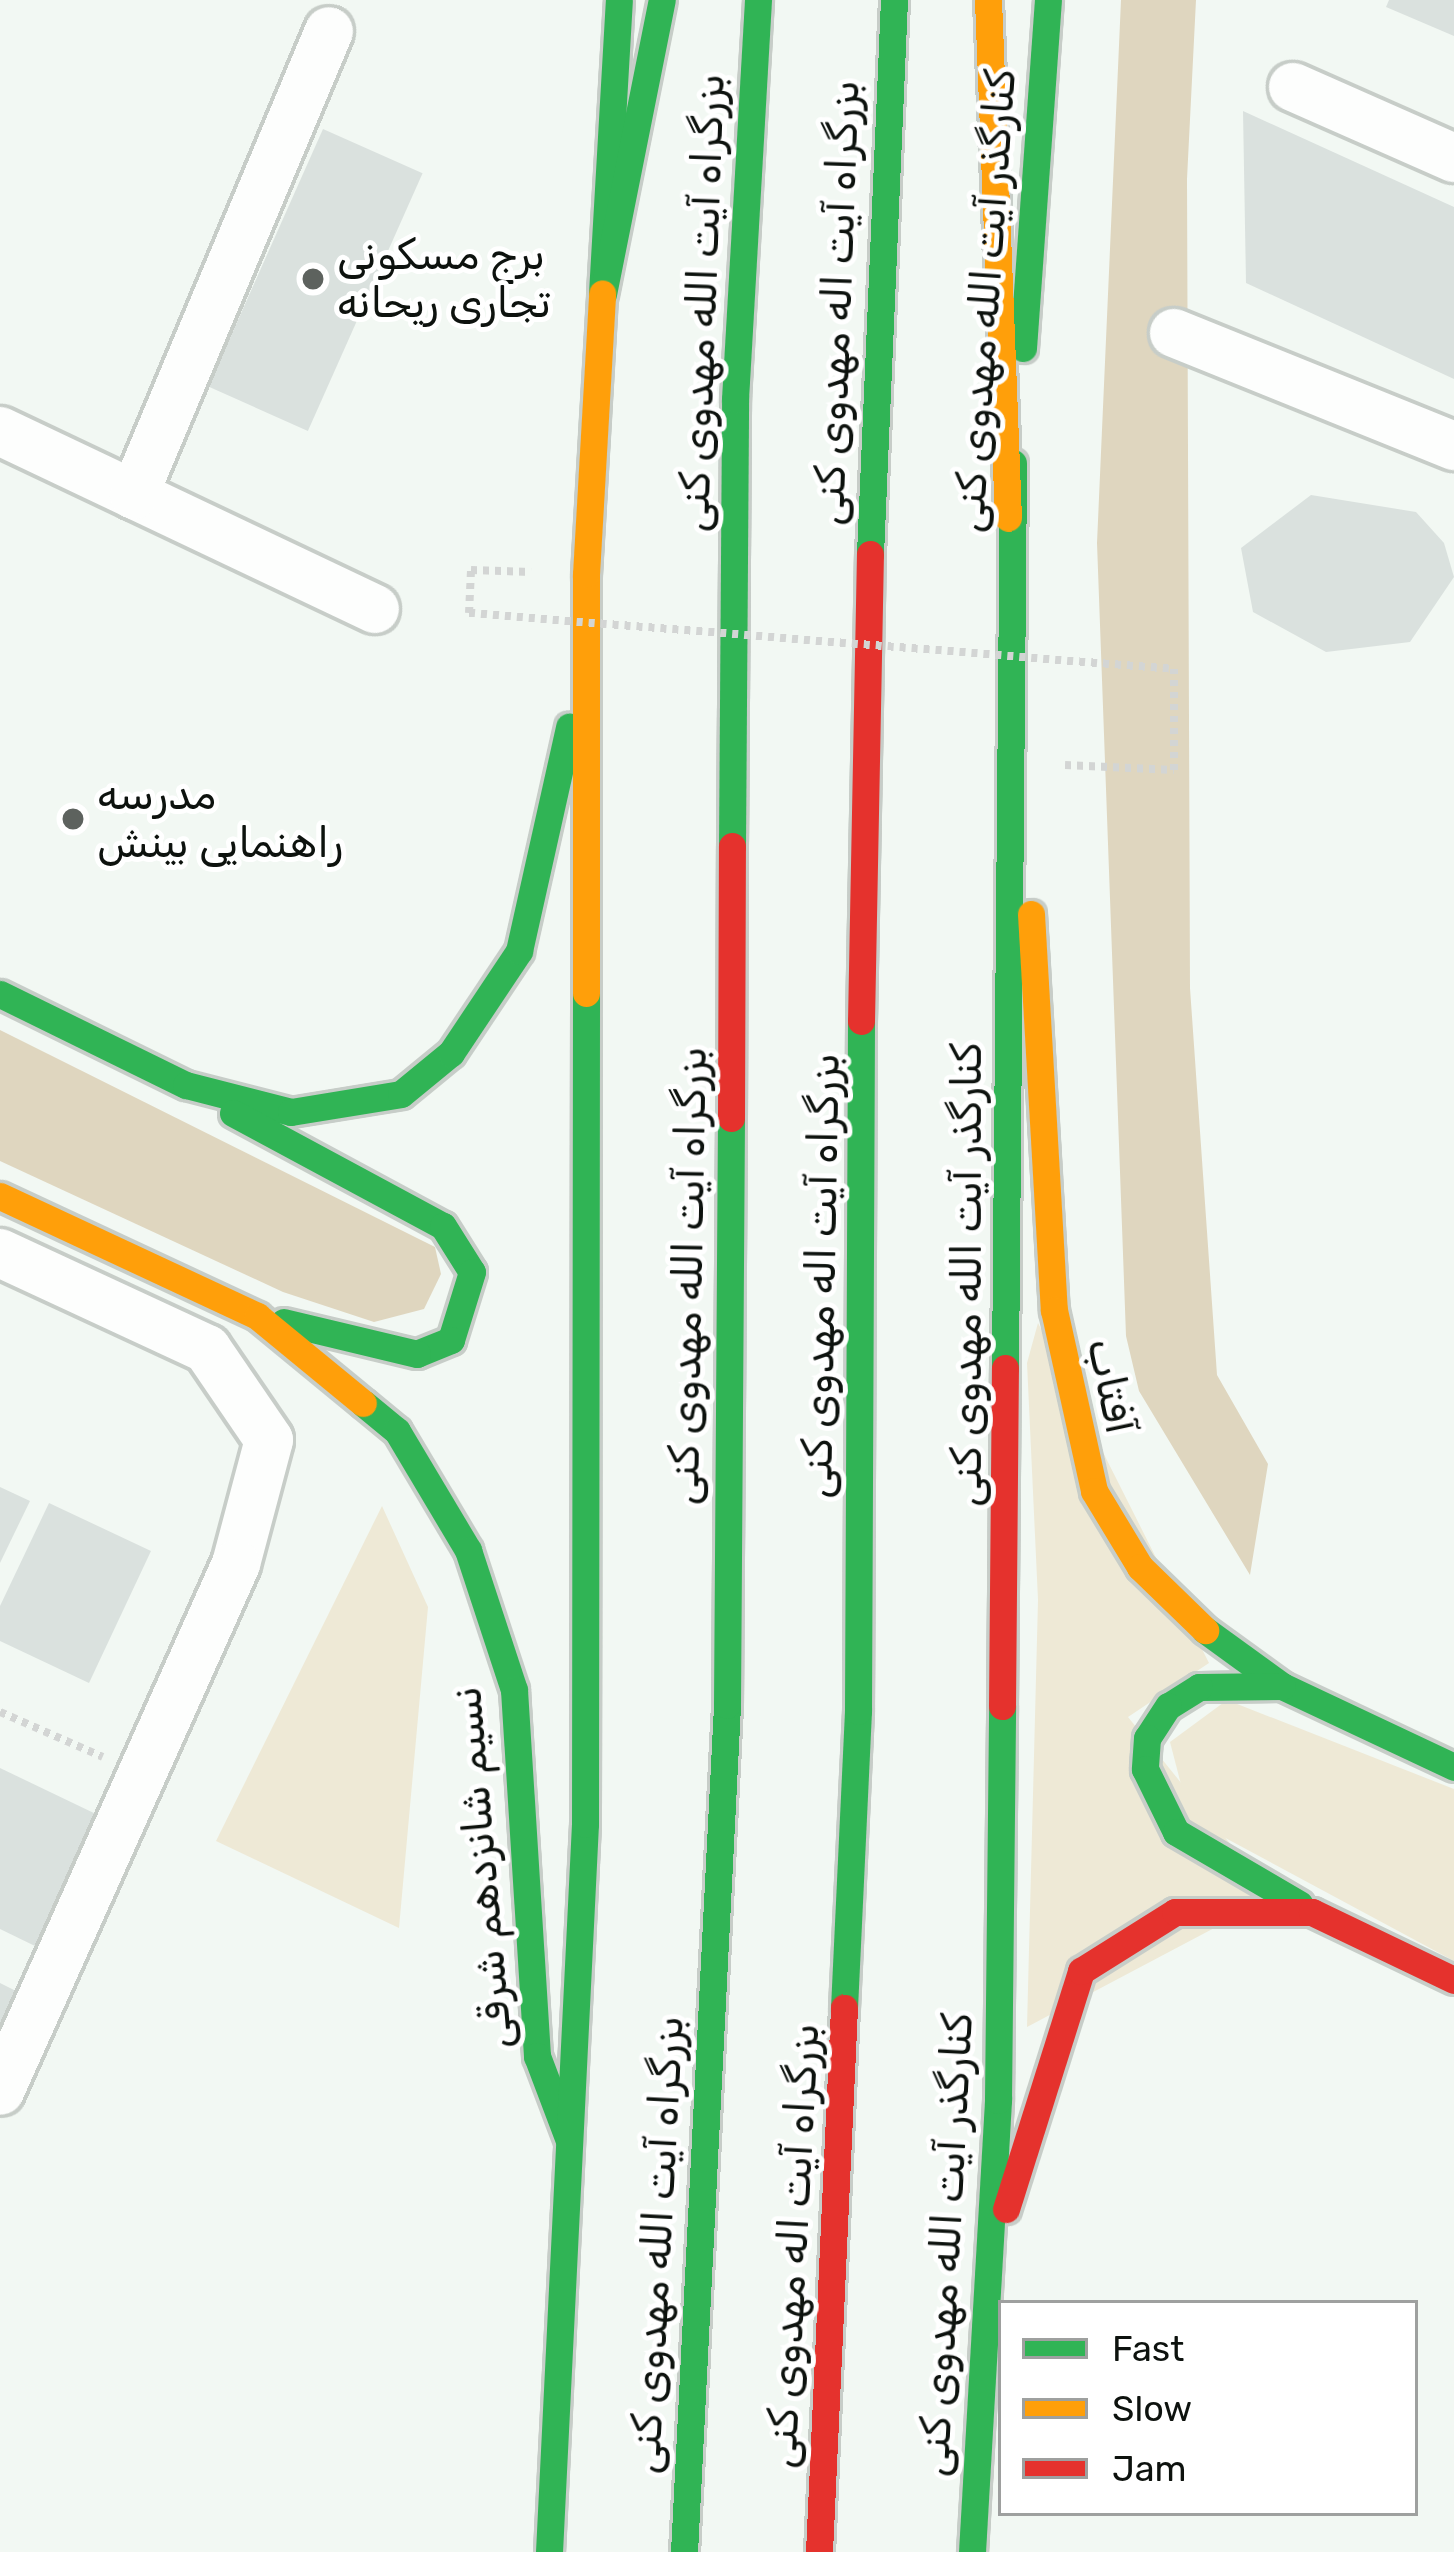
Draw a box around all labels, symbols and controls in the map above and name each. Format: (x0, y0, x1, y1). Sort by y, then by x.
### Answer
street label: کنارگذر آیت الله مهدوی کنی (944, 68, 1026, 534)
street label: بزرگراه آیت الله مهدوی کنی (669, 73, 735, 533)
street label: بزرگراه آیت اله مهدوی کنی (804, 79, 870, 527)
place label: برج مسکونی تجاری ریحانه (337, 230, 551, 328)
marker: برج مسکونی تجاری ریحانه (300, 266, 326, 292)
place label: مدرسه راهنمایی بینش (97, 770, 343, 868)
marker: مدرسه راهنمایی بینش (60, 806, 86, 832)
street label: کنارگذر آیت الله مهدوی کنی (942, 1043, 992, 1507)
street label: بزرگراه آیت الله مهدوی کنی (659, 1046, 717, 1506)
street label: بزرگراه آیت اله مهدوی کنی (792, 1053, 850, 1499)
street label: آفتاب (1076, 1334, 1146, 1438)
street label: نسیم شانزدهم شرقی (441, 1685, 523, 2051)
street label: کنارگذر آیت الله مهدوی کنی (909, 2012, 983, 2478)
street label: بزرگراه آیت الله مهدوی کنی (620, 2015, 694, 2475)
street label: بزرگراه آیت اله مهدوی کنی (756, 2022, 830, 2470)
legend (998, 2300, 1418, 2516)
text: Fast (1112, 2327, 1184, 2370)
text: Slow (1112, 2387, 1192, 2430)
text: Jam (1112, 2447, 1187, 2490)

